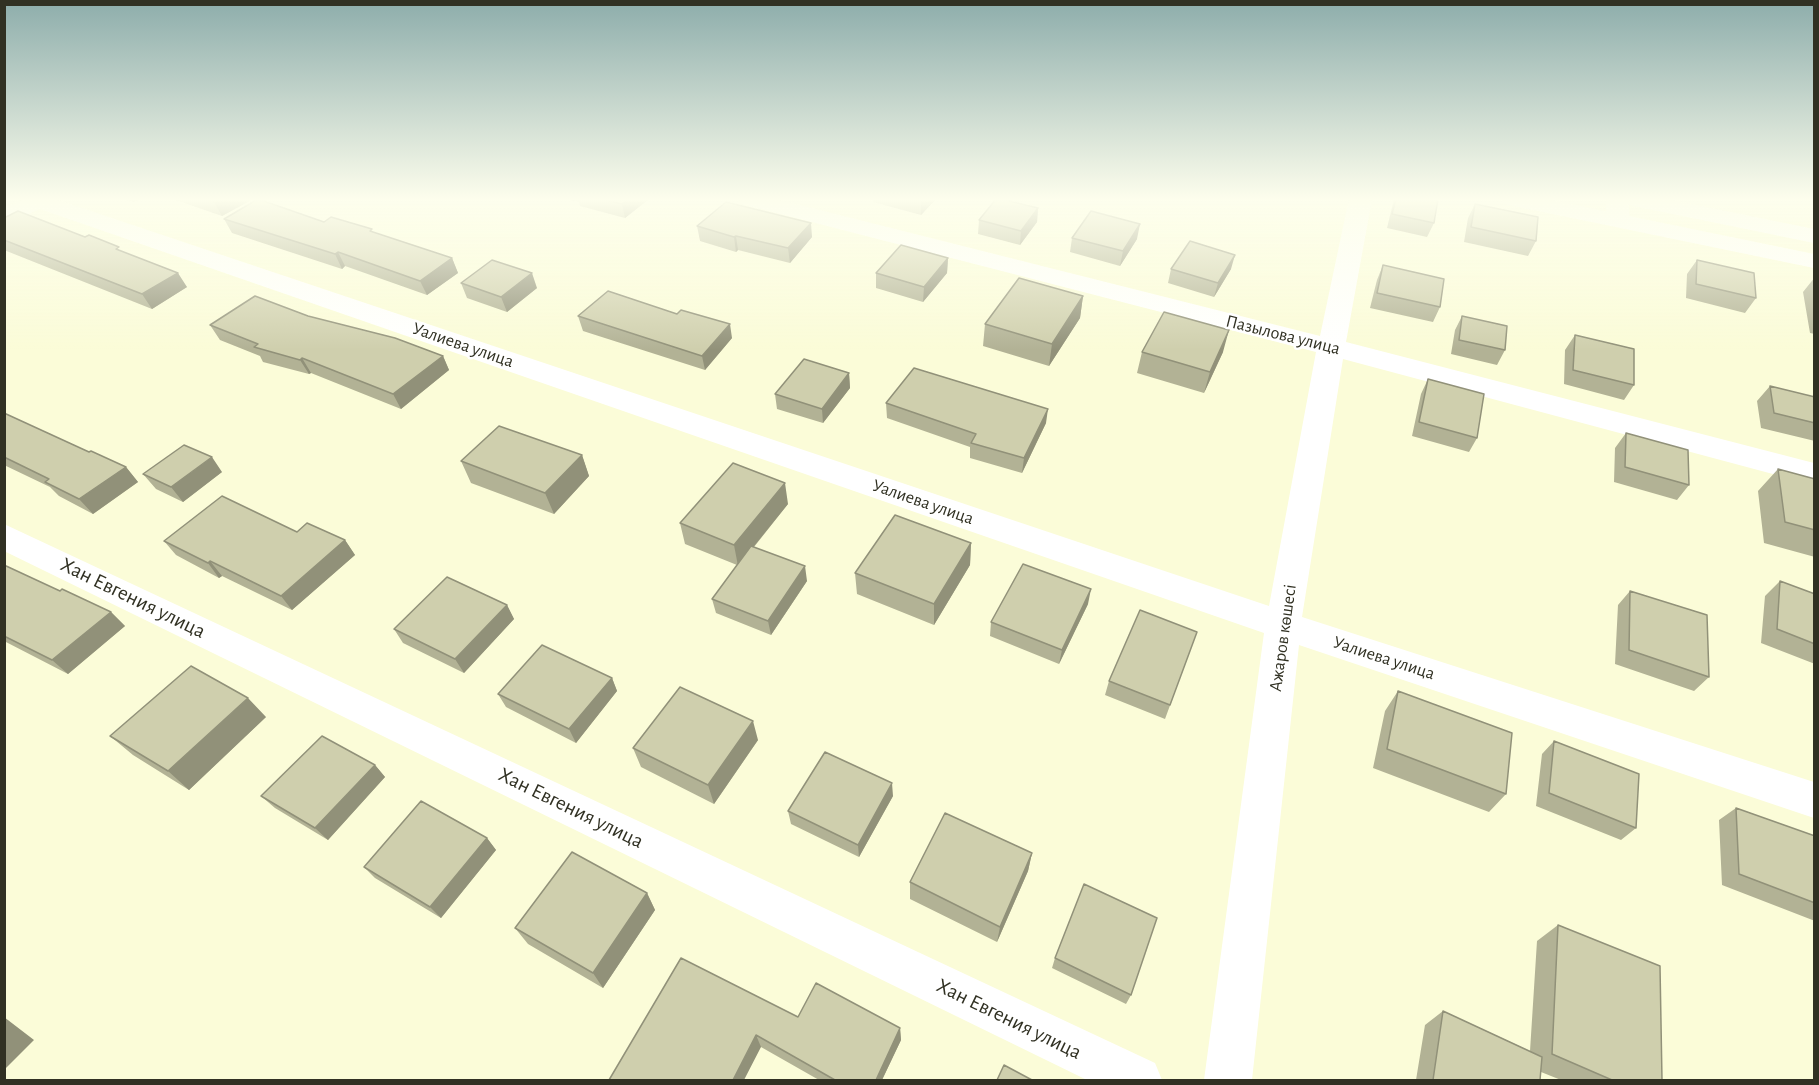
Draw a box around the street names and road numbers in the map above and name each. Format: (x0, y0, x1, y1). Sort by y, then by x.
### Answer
street label: Пазылова улица (1224, 310, 1342, 360)
street label: Уалиева улица (409, 318, 517, 372)
street label: Уалиева улица (869, 475, 977, 529)
street label: Хан Евгения улица (56, 552, 210, 644)
street label: Ажаров көшесі (1265, 583, 1301, 693)
street label: Уалиева улица (1330, 631, 1438, 685)
street label: Хан Евгения улица (494, 762, 648, 854)
street label: Хан Евгения улица (932, 973, 1086, 1065)

